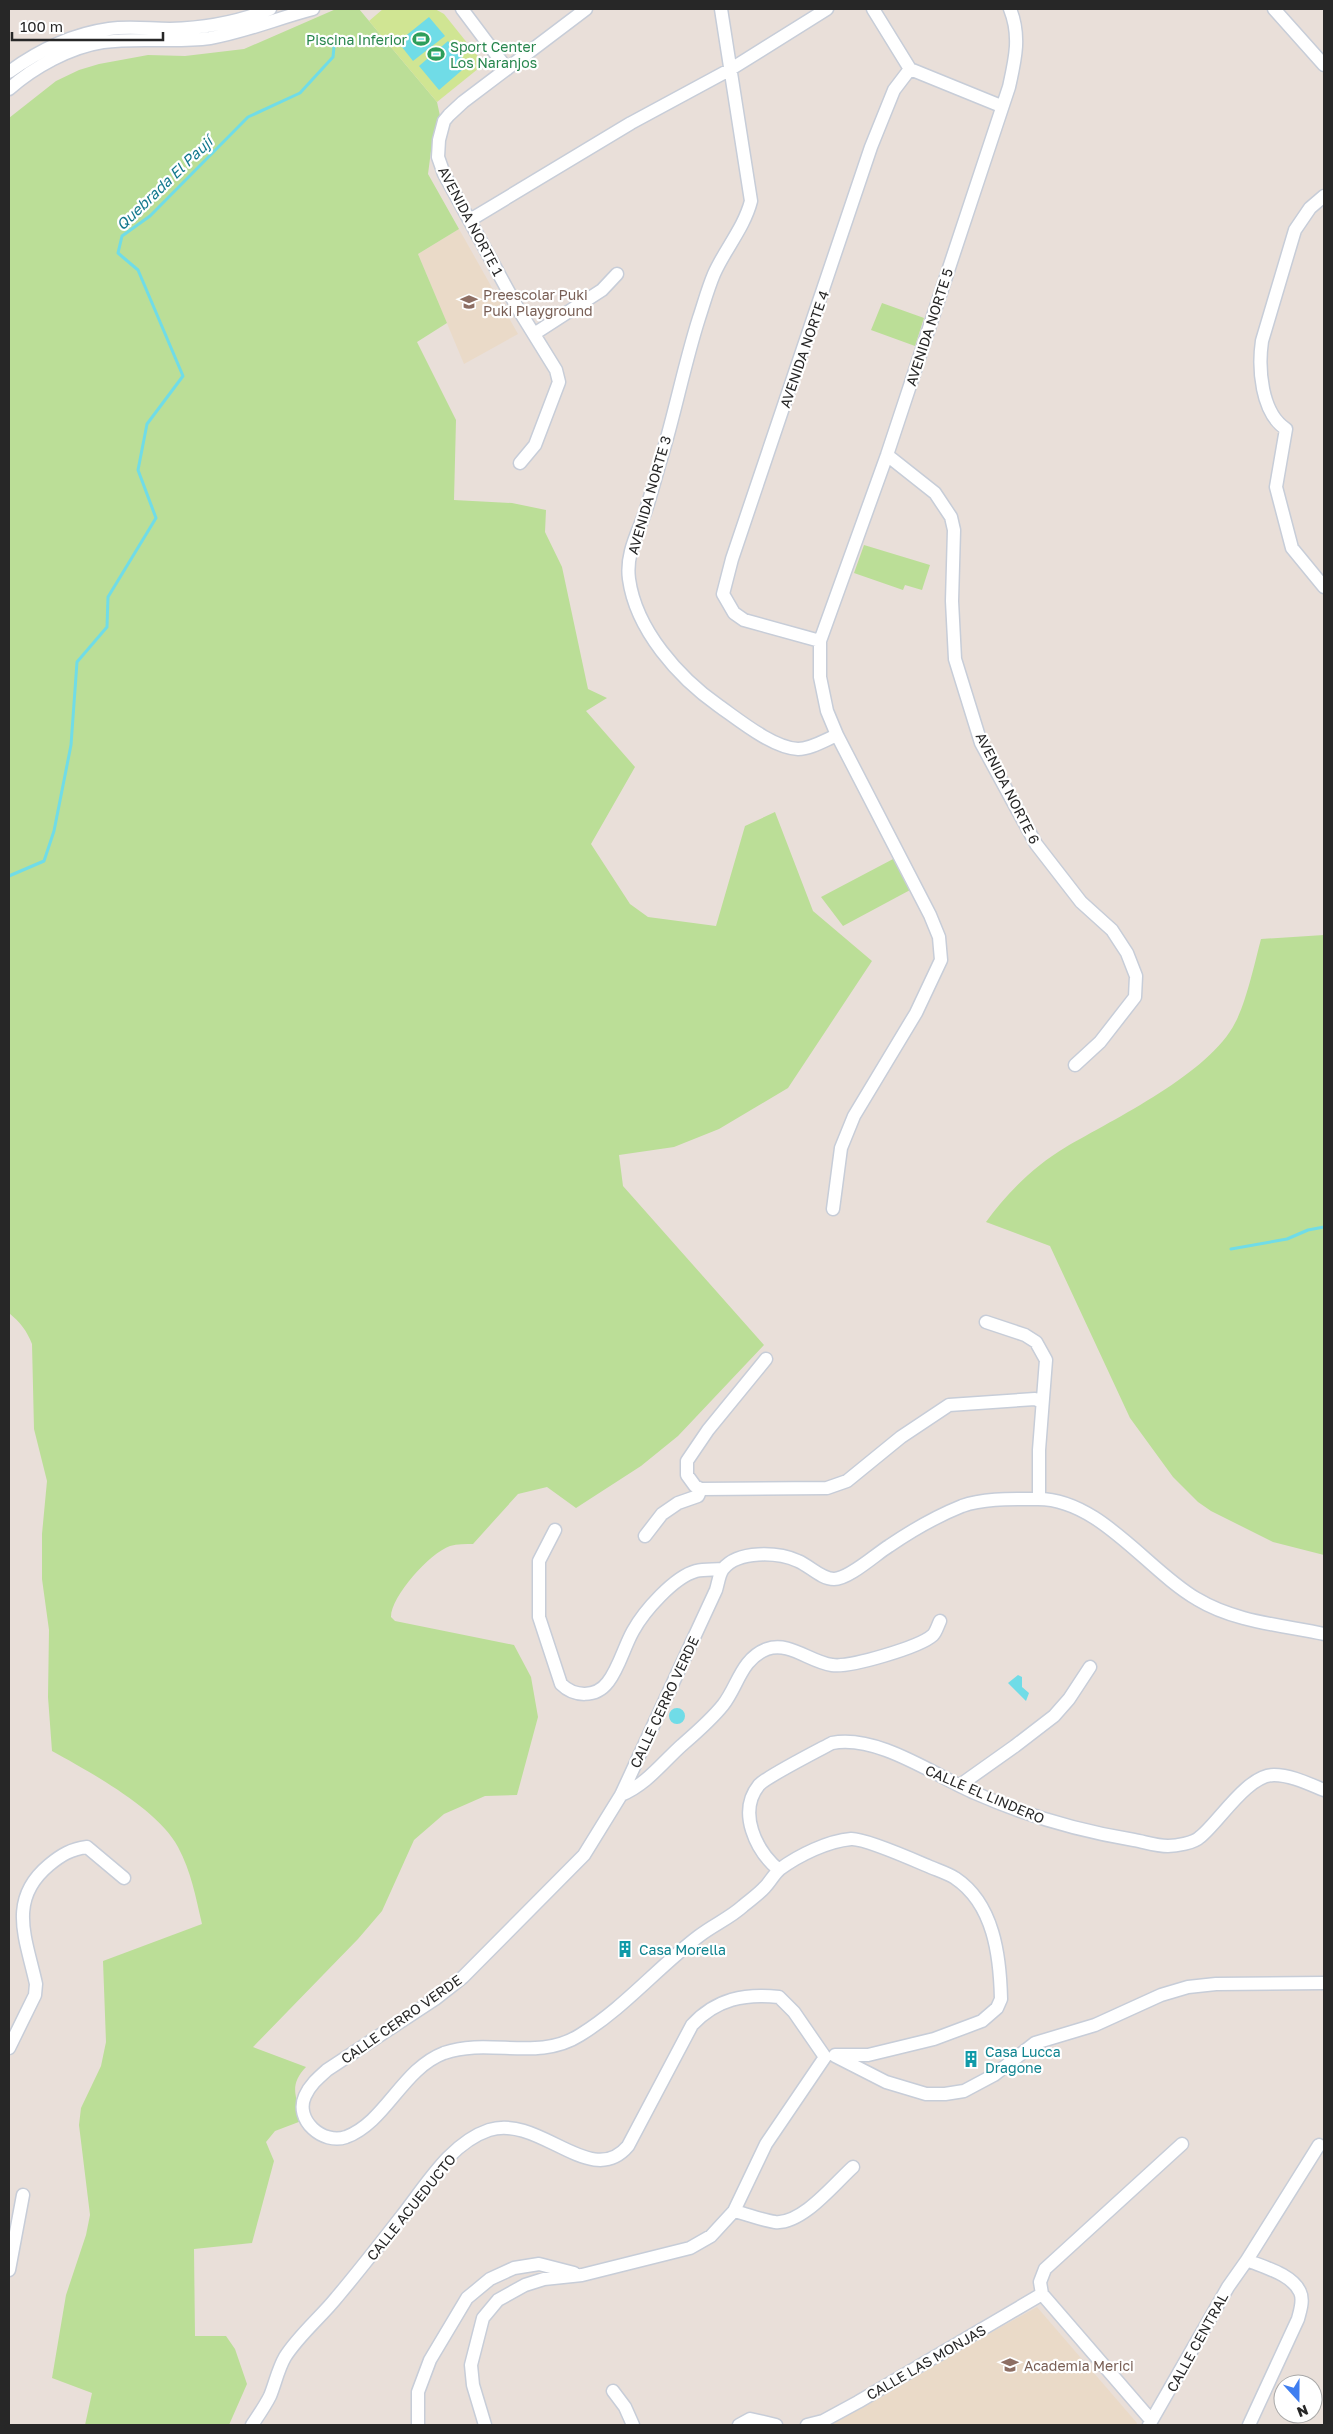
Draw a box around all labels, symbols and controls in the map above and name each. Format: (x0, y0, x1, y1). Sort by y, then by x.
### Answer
scale bar (12, 10, 164, 42)
text: 100 m (20, 17, 63, 35)
sports icon: Piscina Inferior (411, 29, 431, 49)
place label: Piscina Inferior (306, 31, 408, 48)
place label: Sport Center Los Naranjos (450, 38, 537, 71)
sports icon: Sport Center Los Naranjos (426, 44, 446, 64)
water label: Quebrada El Paují (112, 130, 219, 234)
street label: AVENIDA NORTE 1 (435, 163, 507, 279)
street label: AVENIDA NORTE 5 (902, 266, 956, 388)
place label: Preescolar Puki Puki Playground (483, 286, 593, 319)
street label: AVENIDA NORTE 4 (776, 288, 832, 410)
school or university icon: Preescolar Puki Puki Playground (459, 292, 479, 312)
street label: AVENIDA NORTE 3 (624, 434, 674, 556)
street label: AVENIDA NORTE 6 (972, 729, 1044, 847)
street label: CALLE CERRO VERDE (626, 1633, 702, 1771)
street label: CALLE EL LINDERO (923, 1761, 1047, 1827)
building icon: Casa Morella (615, 1939, 635, 1959)
place label: Casa Morella (639, 1941, 726, 1958)
street label: CALLE CERRO VERDE (337, 1971, 465, 2067)
place label: Casa Lucca Dragone (985, 2043, 1061, 2076)
building icon: Casa Lucca Dragone (961, 2049, 981, 2069)
street label: CALLE ACUEDUCTO (363, 2150, 459, 2264)
street label: CALLE CENTRAL (1163, 2289, 1231, 2395)
street label: CALLE LAS MONJAS (863, 2321, 989, 2403)
school or university icon: Academia Merici (1000, 2355, 1020, 2375)
place label: Academia Merici (1024, 2357, 1134, 2374)
north arrow (1273, 2374, 1323, 2424)
text: N (1295, 2402, 1311, 2421)

